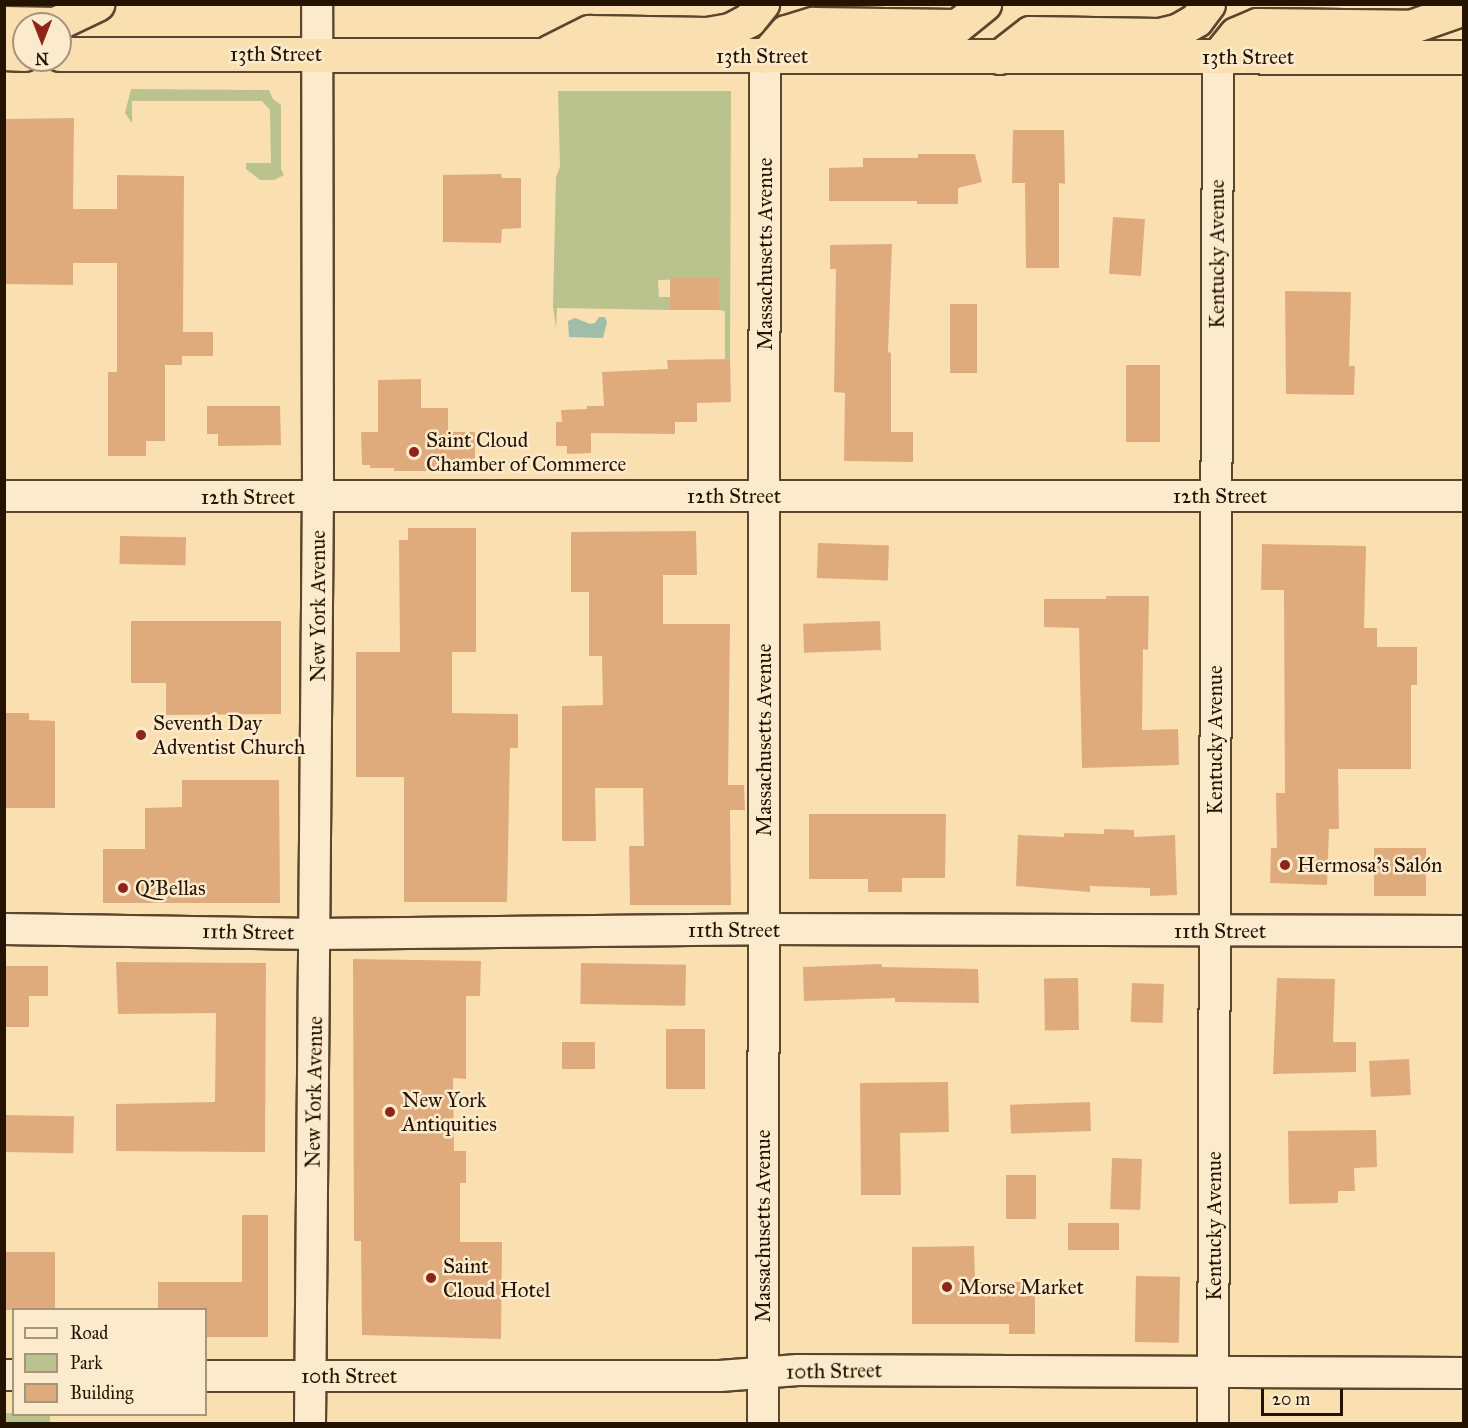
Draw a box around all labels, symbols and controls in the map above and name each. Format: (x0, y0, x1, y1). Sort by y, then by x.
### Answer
north arrow (12, 12, 72, 72)
street label: 13th Street (230, 41, 322, 67)
street label: 13th Street (716, 43, 808, 69)
street label: 13th Street (1202, 44, 1294, 70)
text: N (35, 49, 49, 68)
street label: Massachusetts Avenue (752, 158, 778, 350)
street label: Kentucky Avenue (1204, 179, 1230, 329)
place label: Saint Cloud Chamber of Commerce (426, 427, 626, 477)
marker: Saint Cloud Chamber of Commerce (407, 445, 421, 459)
street label: 12th Street (687, 483, 781, 509)
street label: 12th Street (1173, 483, 1267, 509)
street label: 12th Street (201, 484, 295, 510)
street label: New York Avenue (305, 530, 331, 682)
street label: Massachusetts Avenue (751, 644, 777, 836)
street label: Kentucky Avenue (1202, 665, 1228, 815)
place label: Seventh Day Adventist Church (153, 710, 306, 760)
marker: Seventh Day Adventist Church (134, 728, 148, 742)
place label: Hermosa's Salón (1297, 852, 1442, 878)
marker: Hermosa's Salón (1278, 858, 1292, 872)
place label: Q'Bellas (135, 875, 206, 901)
marker: Q'Bellas (116, 881, 130, 895)
street label: 11th Street (688, 917, 780, 943)
street label: 11th Street (1174, 918, 1266, 944)
street label: 11th Street (202, 919, 294, 945)
street label: New York Avenue (300, 1016, 328, 1168)
place label: New York Antiquities (402, 1087, 497, 1137)
marker: New York Antiquities (383, 1105, 397, 1119)
street label: Massachusetts Avenue (750, 1130, 776, 1322)
street label: Kentucky Avenue (1201, 1151, 1227, 1301)
place label: Saint Cloud Hotel (443, 1253, 550, 1303)
marker: Saint Cloud Hotel (424, 1271, 438, 1285)
place label: Morse Market (959, 1274, 1084, 1300)
marker: Morse Market (940, 1280, 954, 1294)
legend (12, 1308, 207, 1416)
text: Road (70, 1322, 108, 1344)
text: Park (70, 1352, 103, 1374)
street label: 10th Street (786, 1358, 882, 1384)
street label: 10th Street (301, 1363, 397, 1389)
scale bar (1264, 1377, 1346, 1415)
text: Building (70, 1382, 133, 1404)
text: 20 m (1272, 1388, 1310, 1410)

